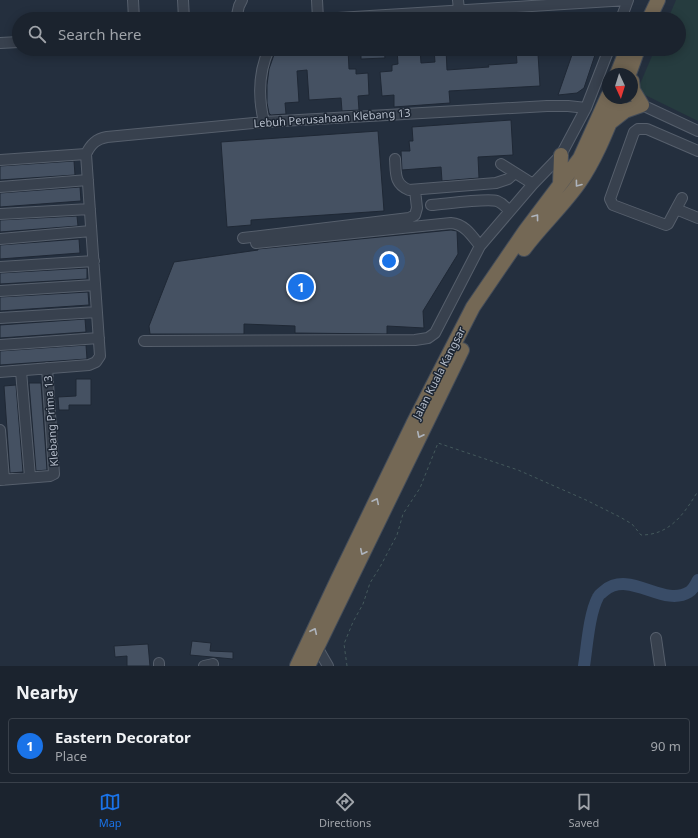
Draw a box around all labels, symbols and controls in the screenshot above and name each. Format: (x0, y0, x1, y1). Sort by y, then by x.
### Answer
search box (12, 12, 686, 56)
icon: search (26, 23, 48, 45)
text: Search here (58, 24, 141, 44)
north arrow (602, 68, 638, 104)
street label: Lebuh Perusahaan Klebang 13 (253, 105, 411, 130)
one-way arrow (576, 180, 583, 187)
one-way arrow (531, 215, 538, 222)
your location (379, 251, 399, 271)
pin: 1 (288, 272, 314, 302)
street label: Jalan Kuala Kangsar (408, 324, 469, 423)
street label: Klebang Prima 13 (40, 375, 61, 467)
one-way arrow (417, 431, 425, 438)
one-way arrow (371, 497, 379, 505)
one-way arrow (360, 548, 368, 555)
one-way arrow (309, 627, 317, 635)
text: Nearby (16, 681, 78, 704)
text: Eastern Decorator (55, 727, 191, 747)
text: 1 (26, 737, 34, 755)
text: 90 m (651, 737, 681, 755)
text: Place (55, 747, 87, 765)
tab: Map (99, 791, 122, 830)
tab: Directions (319, 791, 371, 830)
tab: Saved (569, 791, 599, 830)

